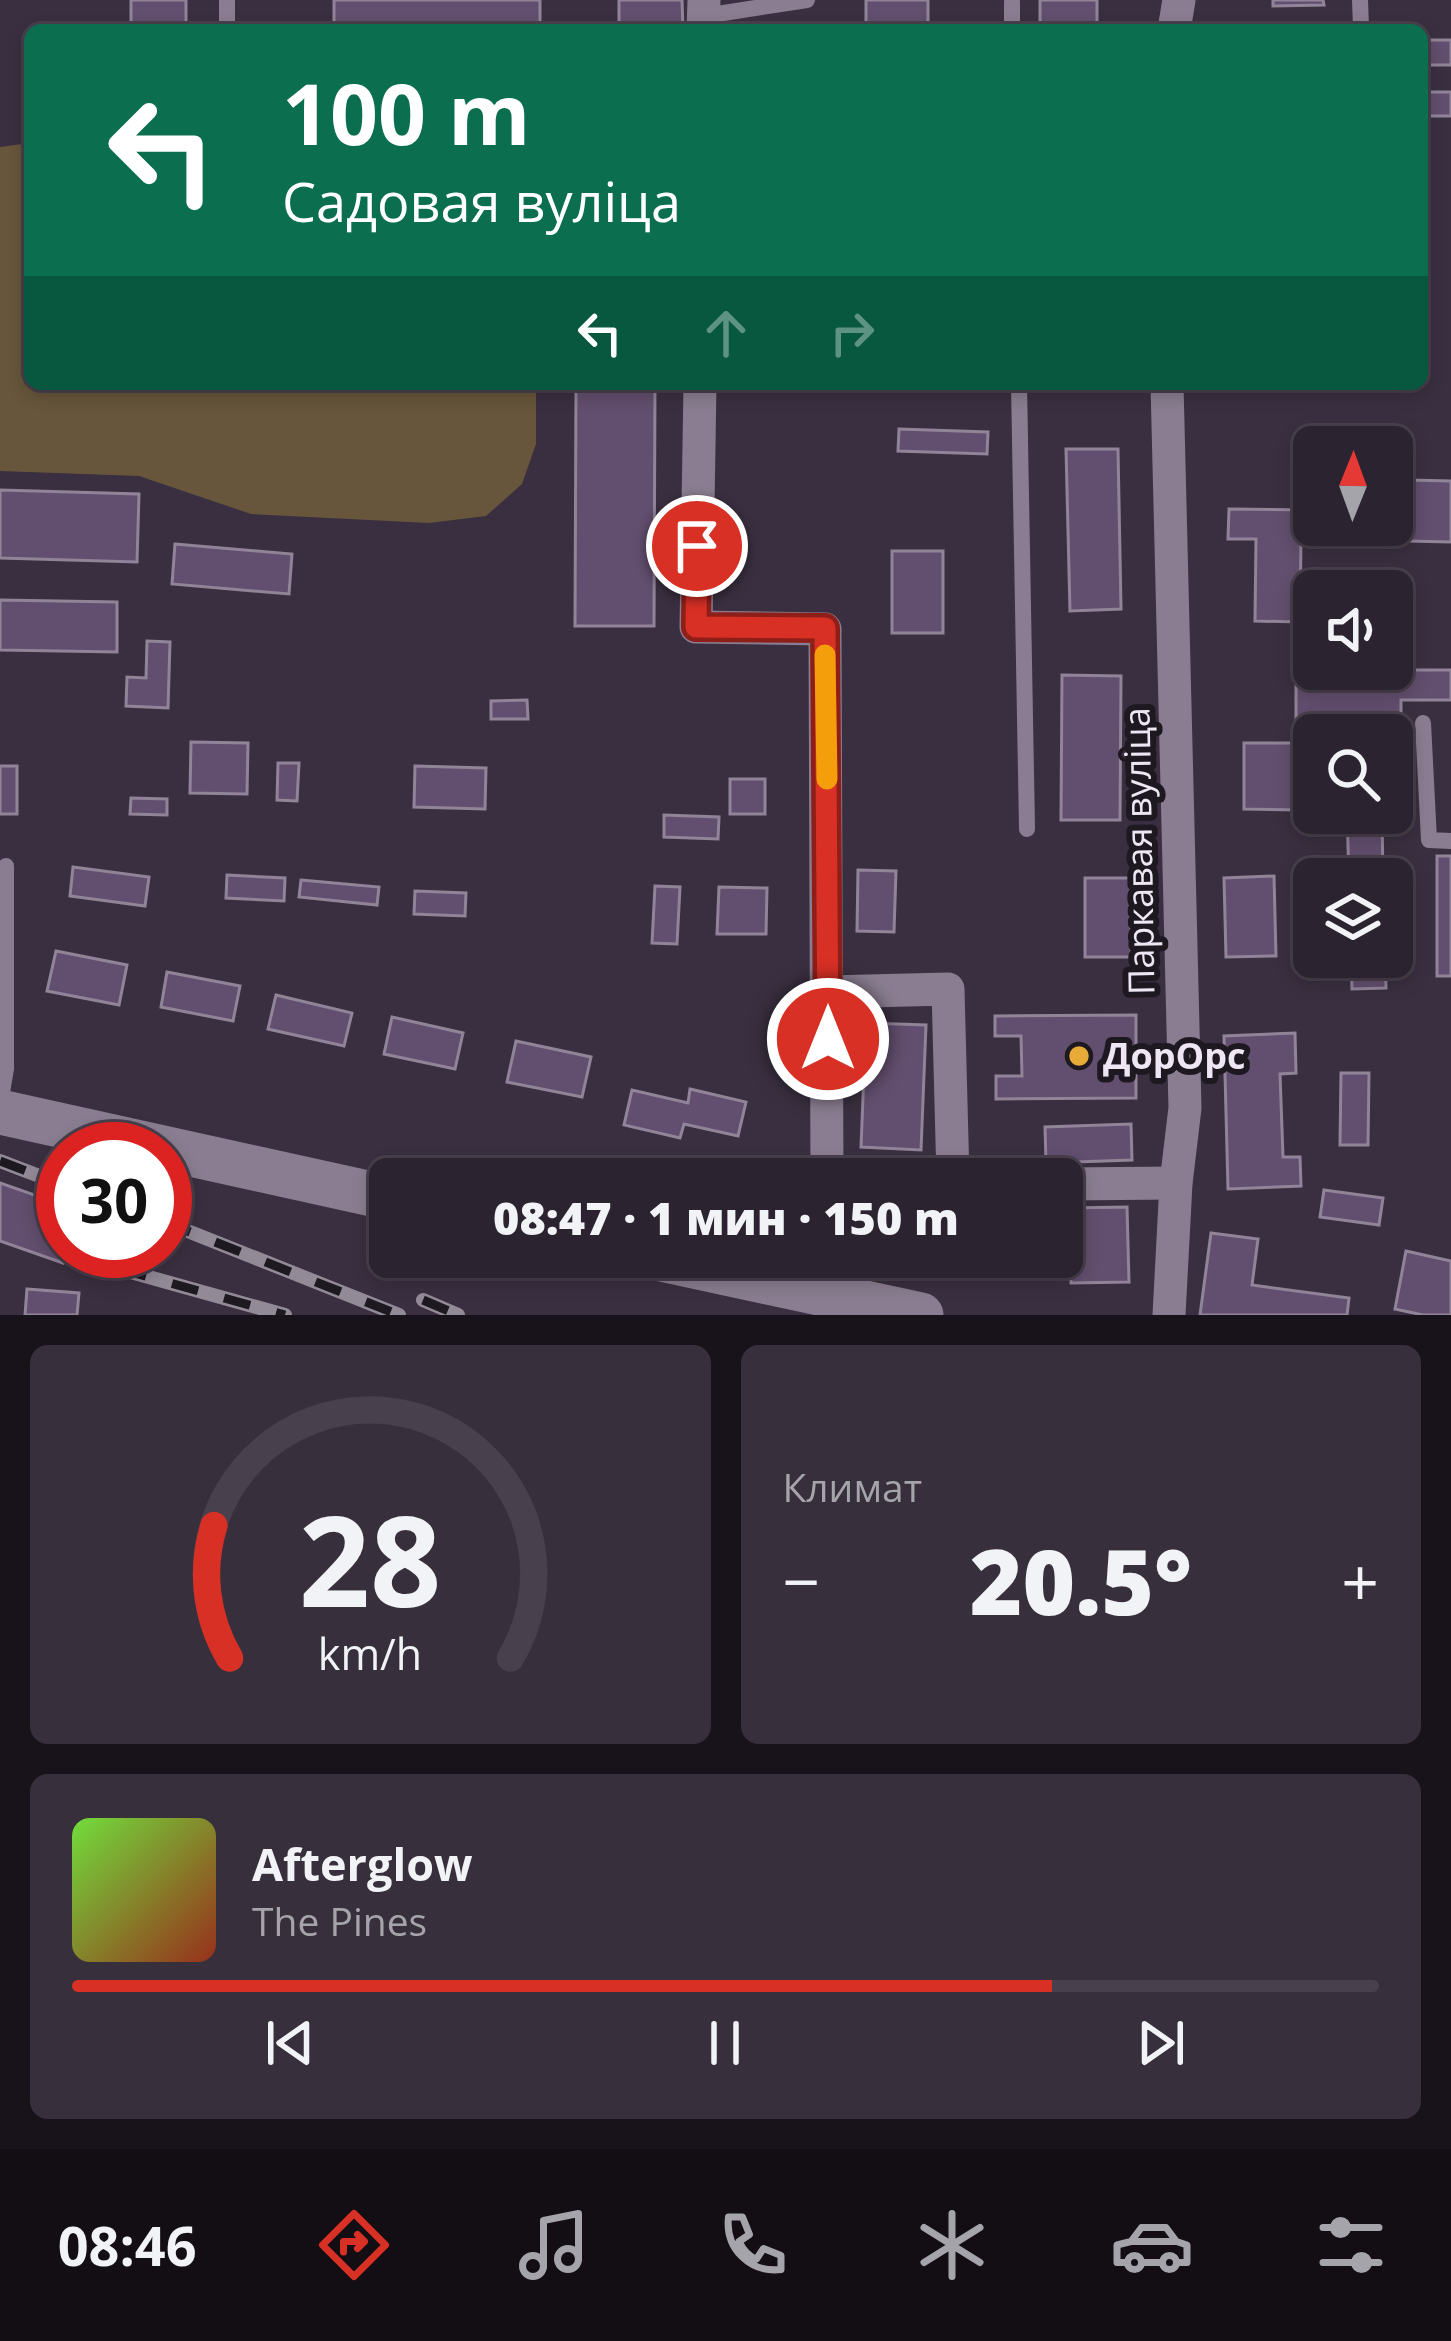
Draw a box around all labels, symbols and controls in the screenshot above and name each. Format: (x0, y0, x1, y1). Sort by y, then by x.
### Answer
text: 100 m (282, 55, 530, 170)
icon: left (84, 72, 240, 228)
text: Садовая вуліца (282, 164, 681, 238)
icon: left (567, 300, 633, 366)
icon: ahead (693, 300, 759, 366)
icon: right (819, 300, 885, 366)
north arrow (1293, 426, 1413, 546)
map controls (1293, 426, 1413, 978)
pin (646, 495, 748, 597)
icon: arrive (664, 513, 730, 579)
button: sound (1293, 570, 1413, 690)
street label: Паркавая вуліца (1111, 707, 1166, 995)
button: search (1293, 714, 1413, 834)
button: layers (1293, 858, 1413, 978)
position arrow (765, 976, 891, 1102)
place label: ДорОрс (1103, 1031, 1246, 1080)
marker: ДорОрс (1066, 1043, 1092, 1069)
speed limit sign: 30 (36, 1122, 192, 1278)
text: 08:47 · 1 мин · 150 m (493, 1187, 959, 1248)
text: Климат (783, 1460, 922, 1513)
text: 28 (299, 1474, 442, 1644)
text: 20.5° (970, 1519, 1192, 1641)
text: − (783, 1535, 820, 1625)
text: + (1341, 1535, 1379, 1625)
text: km/h (318, 1623, 422, 1682)
text: Afterglow (252, 1833, 473, 1894)
text: The Pines (252, 1894, 427, 1947)
icon: previous (257, 2010, 323, 2076)
icon: pause (692, 2010, 758, 2076)
icon: next (1128, 2010, 1194, 2076)
icon: directions (312, 2203, 396, 2287)
icon: music (512, 2203, 596, 2287)
icon: phone (711, 2203, 795, 2287)
icon: climate (910, 2203, 994, 2287)
icon: car (1110, 2203, 1194, 2287)
icon: filters (1309, 2203, 1393, 2287)
text: 08:46 (58, 2208, 197, 2282)

